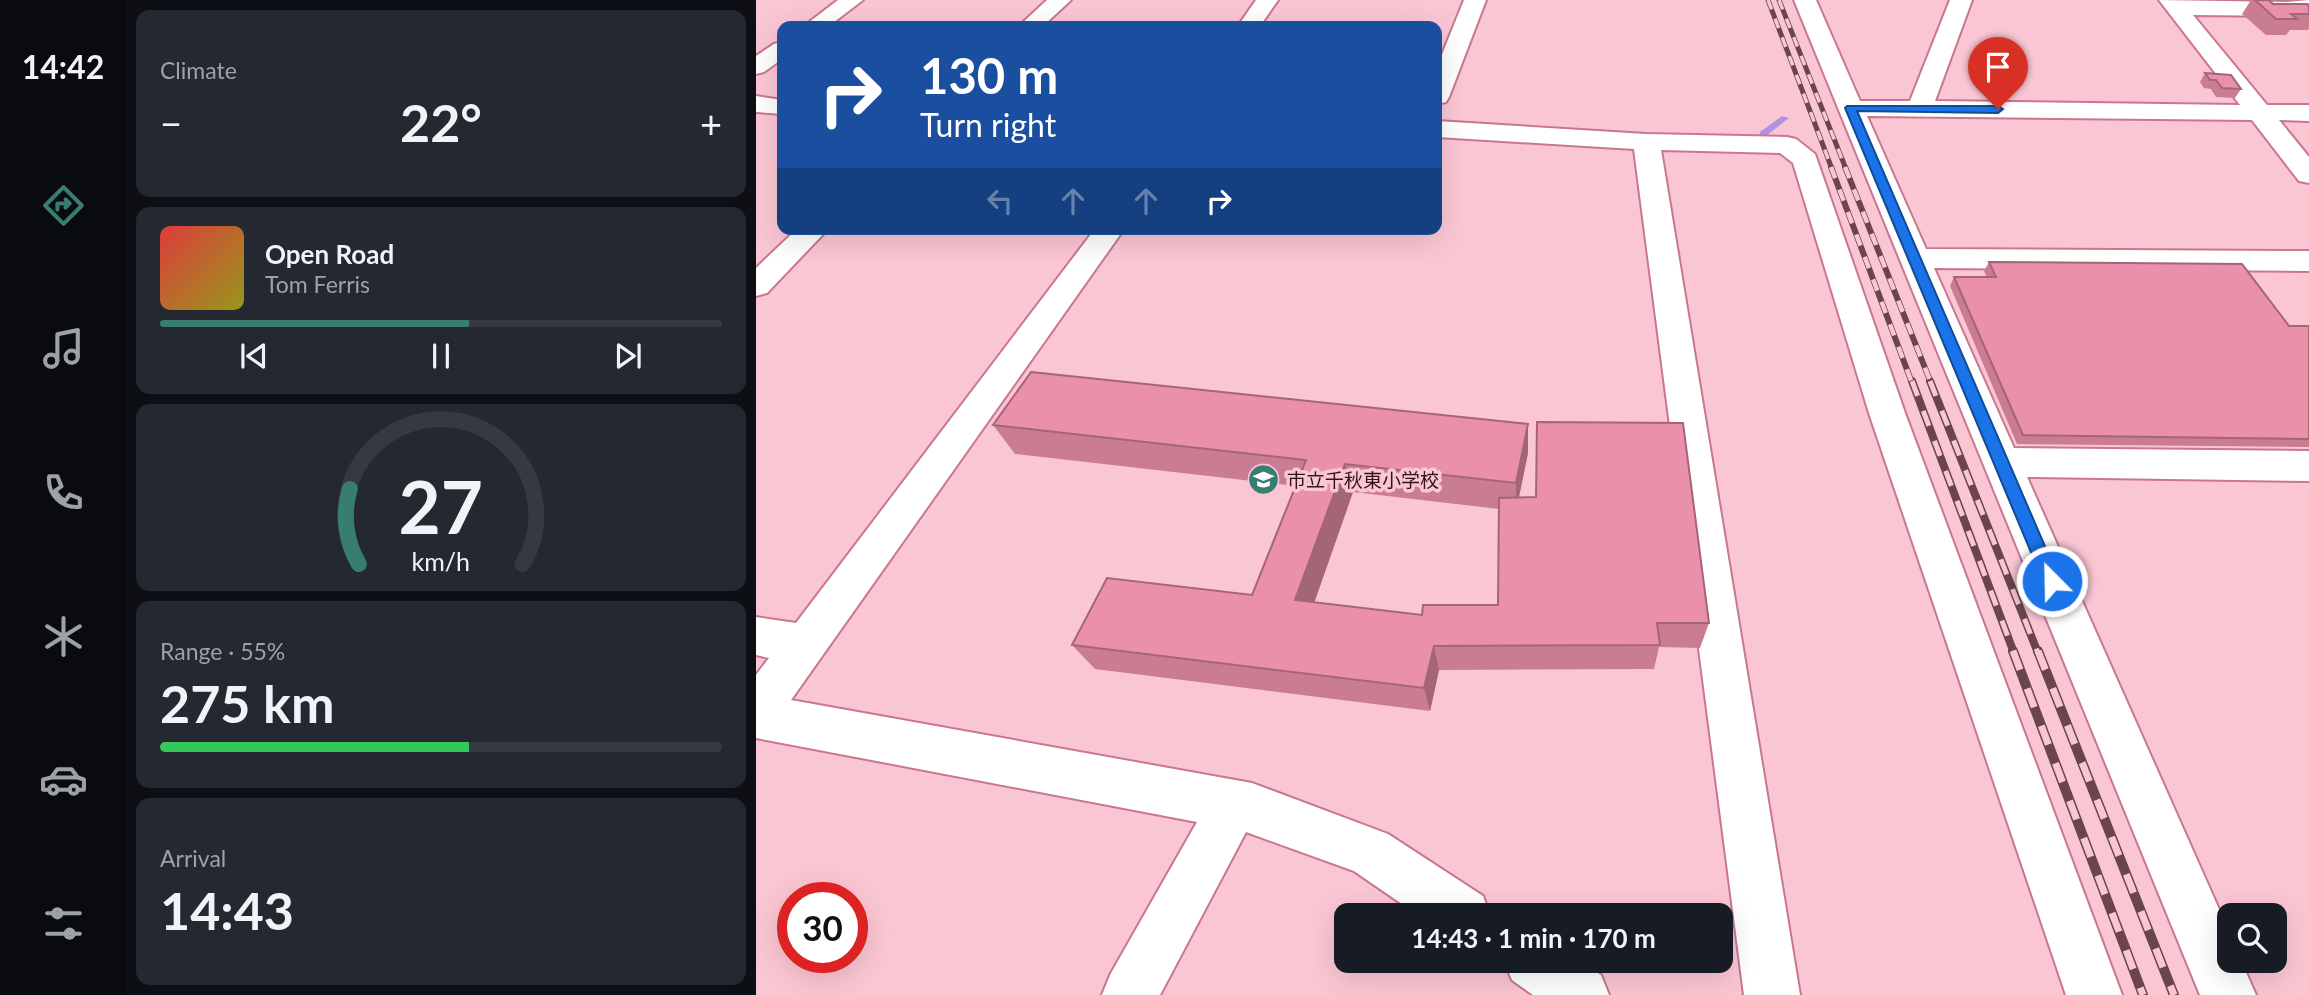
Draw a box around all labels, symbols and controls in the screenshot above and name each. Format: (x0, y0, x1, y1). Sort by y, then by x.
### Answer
pin (1968, 37, 2028, 109)
text: 130 m (920, 46, 1058, 104)
text: 14:42 (22, 47, 104, 86)
icon: arrive (1979, 48, 2017, 86)
icon: right (805, 49, 896, 140)
text: Climate (160, 56, 237, 84)
text: 22° (400, 91, 482, 153)
text: − (160, 100, 182, 146)
text: + (700, 100, 722, 146)
text: Turn right (920, 105, 1056, 144)
icon: directions (39, 181, 88, 230)
icon: left (981, 182, 1019, 220)
icon: ahead (1054, 182, 1092, 220)
icon: ahead (1127, 182, 1165, 220)
icon: right (1200, 182, 1238, 220)
text: Open Road (265, 238, 394, 270)
text: Tom Ferris (265, 270, 370, 298)
icon: music (39, 324, 88, 373)
icon: previous (235, 337, 273, 375)
icon: pause (422, 337, 460, 375)
icon: next (609, 337, 647, 375)
text: 27 (399, 462, 483, 550)
school or university icon: 市立千秋東小学校 (1247, 463, 1281, 497)
icon: phone (39, 468, 88, 517)
place label: 市立千秋東小学校 (1287, 468, 1439, 491)
position arrow (2015, 544, 2089, 618)
text: km/h (412, 545, 470, 575)
icon: climate (39, 612, 88, 661)
text: Range · 55% (160, 637, 285, 665)
text: 275 km (160, 672, 334, 734)
icon: car (39, 755, 88, 804)
text: Arrival (160, 844, 226, 872)
text: 14:43 (160, 879, 294, 941)
speed limit sign: 30 (777, 882, 868, 973)
icon: filters (39, 899, 88, 948)
map controls (2217, 903, 2287, 973)
button: search (2217, 903, 2287, 973)
text: 14:43 · 1 min · 170 m (1411, 922, 1656, 954)

